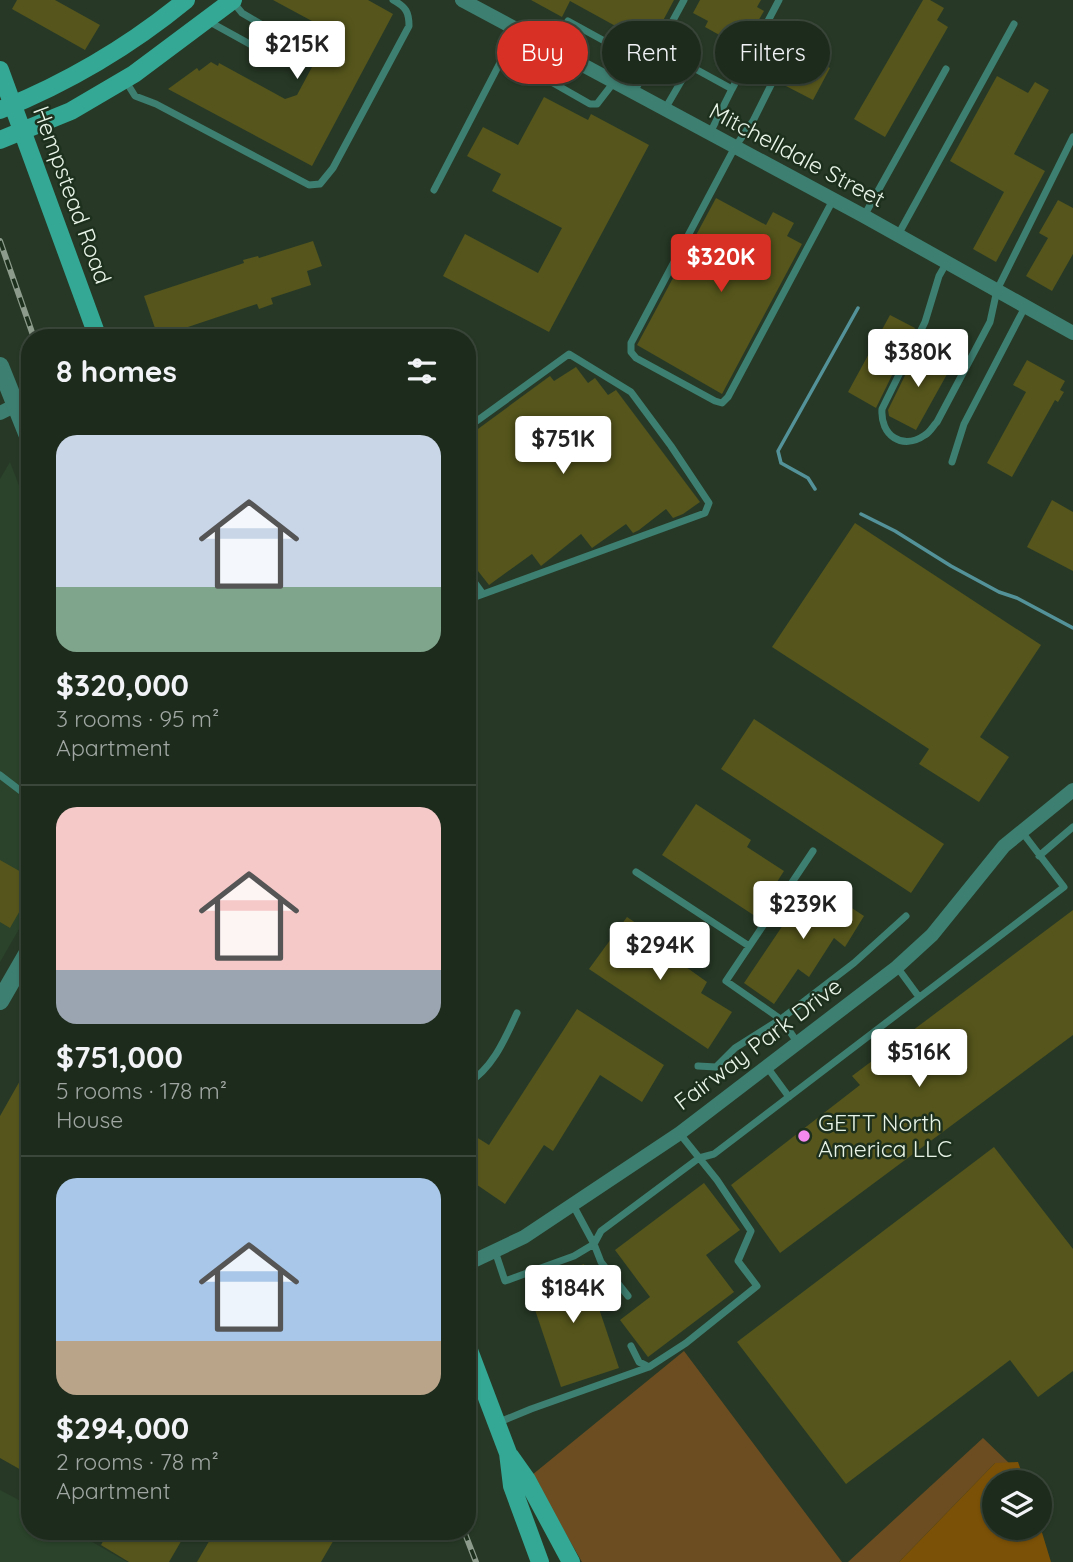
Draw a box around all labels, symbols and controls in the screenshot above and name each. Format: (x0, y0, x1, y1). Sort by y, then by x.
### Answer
chip: Buy (497, 21, 588, 84)
chip: Rent (602, 21, 701, 84)
chip: Filters (715, 21, 830, 84)
pin: $215K (248, 22, 346, 81)
text: $215K (265, 29, 329, 58)
street label: Mitchelldale Street (704, 96, 890, 213)
street label: Hempstead Road (27, 102, 118, 288)
pin: $320K (672, 234, 770, 294)
text: $320K (687, 242, 755, 271)
pin: $380K (869, 330, 967, 389)
text: $380K (884, 337, 952, 366)
text: 8 homes (56, 352, 177, 390)
icon: filters (403, 352, 441, 390)
pin: $751K (514, 416, 612, 476)
text: $751K (531, 424, 595, 453)
icon: home (186, 481, 312, 607)
text: $320,000 (56, 666, 189, 704)
text: 3 rooms · 95 m² (56, 704, 219, 733)
text: Apartment (56, 733, 170, 762)
icon: home (186, 853, 312, 979)
pin: $239K (754, 881, 852, 941)
text: $239K (769, 889, 837, 918)
pin: $294K (611, 922, 709, 982)
text: $294K (626, 930, 694, 959)
street label: Fairway Park Drive (668, 971, 847, 1116)
pin: $516K (870, 1030, 968, 1089)
text: $516K (887, 1037, 951, 1066)
text: $751,000 (56, 1038, 183, 1076)
text: 5 rooms · 178 m² (56, 1076, 227, 1105)
text: House (56, 1105, 123, 1134)
place label: GETT North America LLC (818, 1108, 952, 1163)
marker: GETT North America LLC (796, 1128, 812, 1144)
icon: home (186, 1224, 312, 1350)
pin: $184K (524, 1266, 622, 1325)
text: $184K (541, 1273, 605, 1302)
text: $294,000 (56, 1409, 189, 1447)
text: 2 rooms · 78 m² (56, 1447, 219, 1476)
map controls (982, 1470, 1052, 1540)
button: layers (982, 1470, 1052, 1540)
text: Apartment (56, 1476, 170, 1505)

